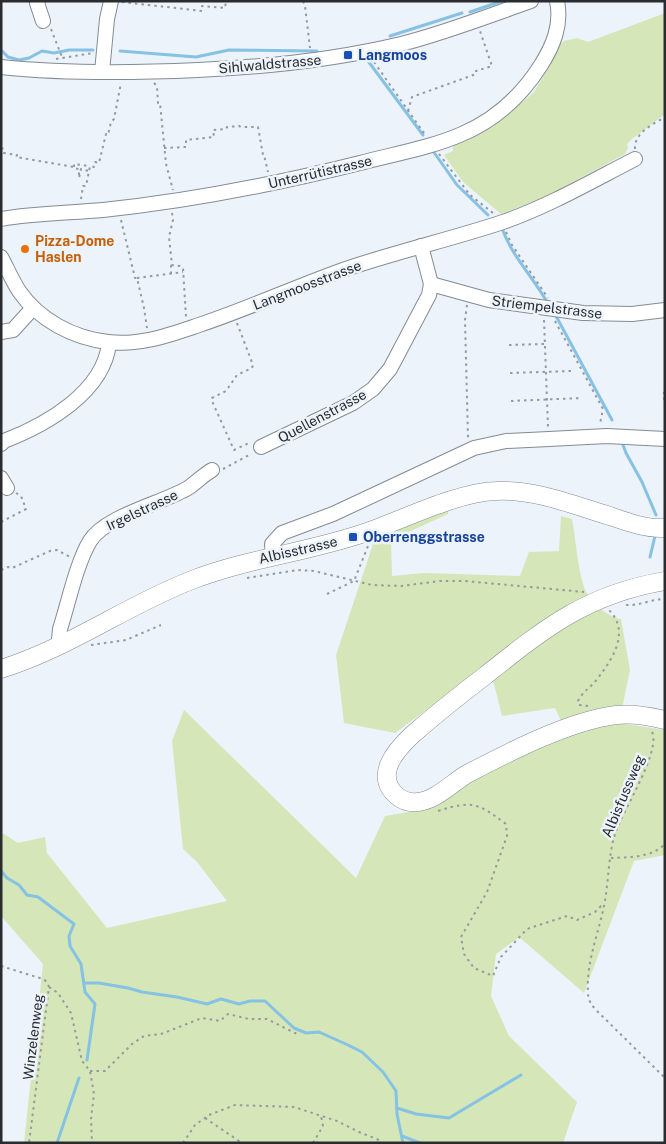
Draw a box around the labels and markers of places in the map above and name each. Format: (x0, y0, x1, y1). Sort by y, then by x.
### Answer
place label: Langmoos (358, 47, 427, 63)
marker: Langmoos (342, 49, 354, 61)
place label: Pizza-Dome Haslen (35, 233, 114, 265)
marker: Pizza-Dome Haslen (19, 243, 31, 255)
place label: Oberrenggstrasse (363, 529, 485, 545)
marker: Oberrenggstrasse (347, 531, 359, 543)

